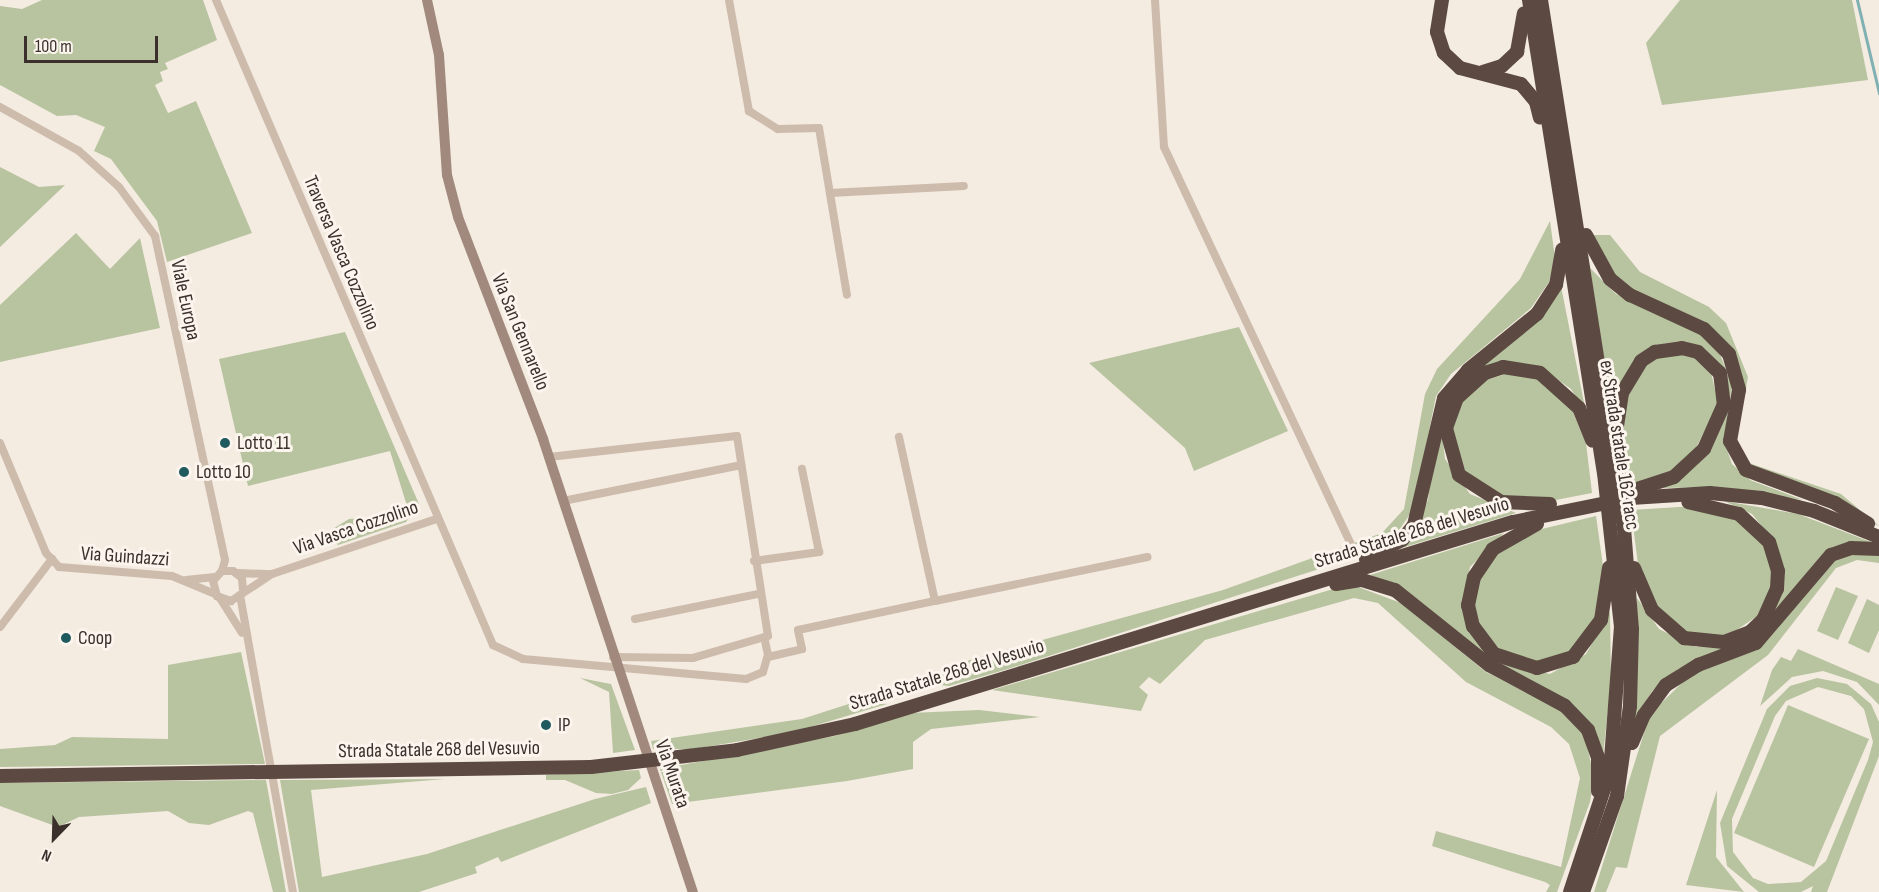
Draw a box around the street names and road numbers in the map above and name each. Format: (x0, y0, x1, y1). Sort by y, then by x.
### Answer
street label: Traversa Vasca Cozzolino (298, 172, 384, 334)
street label: Viale Europa (165, 258, 205, 342)
street label: Via San Gennarello (486, 270, 554, 394)
street label: ex Strada statale 162 racc (1594, 358, 1644, 532)
street label: Strada Statale 268 del Vesuvio (1312, 492, 1512, 574)
street label: Via Vasca Cozzolino (291, 495, 421, 561)
street label: Via Guindazzi (80, 542, 170, 572)
street label: Strada Statale 268 del Vesuvio (847, 634, 1047, 716)
street label: Strada Statale 268 del Vesuvio (338, 736, 540, 764)
street label: Via Murata (649, 737, 695, 811)

